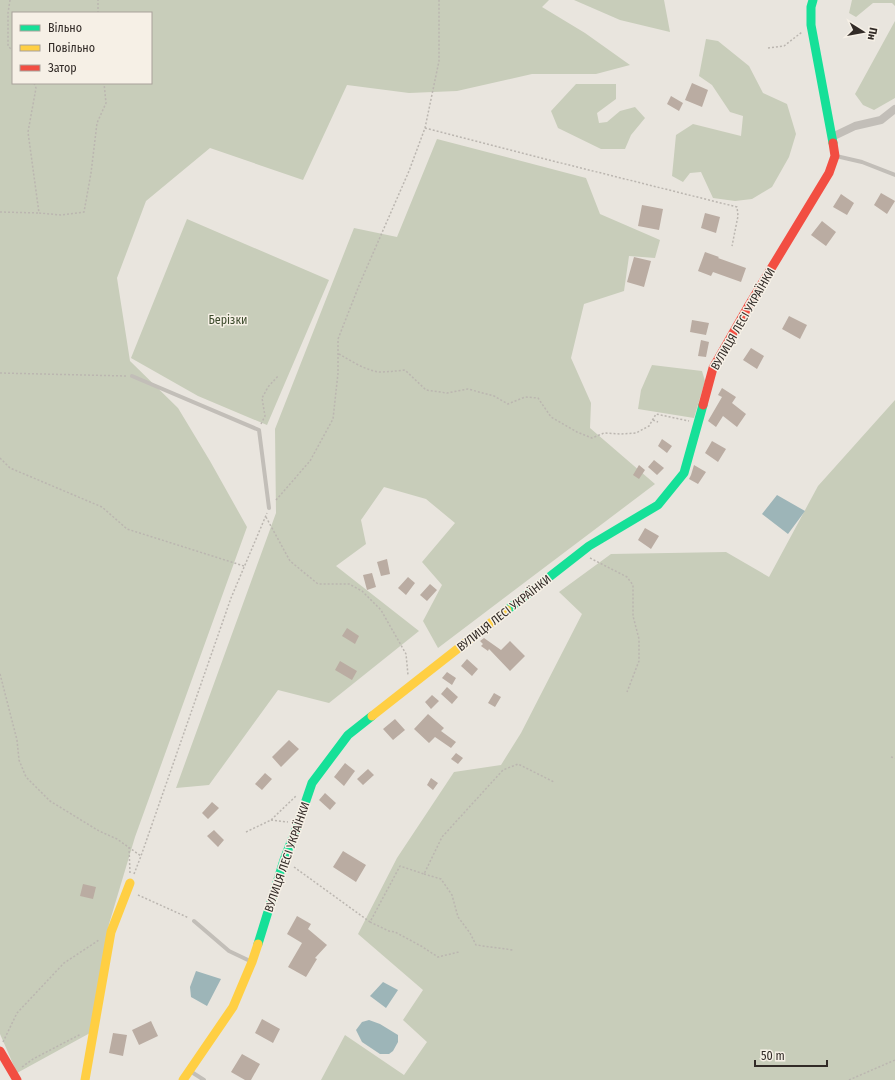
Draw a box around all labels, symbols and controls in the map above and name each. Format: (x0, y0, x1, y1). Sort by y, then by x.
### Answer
legend (12, 12, 152, 84)
north arrow (843, 12, 883, 52)
text: Вільно (48, 21, 82, 35)
text: Пн (865, 26, 880, 41)
text: Повільно (48, 41, 95, 55)
text: Затор (48, 61, 77, 75)
street label: ВУЛИЦЯ ЛЕСІ УКРАЇНКИ (707, 265, 778, 373)
park label: Берізки (208, 313, 248, 327)
street label: ВУЛИЦЯ ЛЕСІ УКРАЇНКИ (453, 571, 554, 654)
street label: ВУЛИЦЯ ЛЕСІ УКРАЇНКИ (261, 800, 312, 914)
scale bar (755, 1042, 827, 1068)
text: 50 m (761, 1049, 785, 1063)

